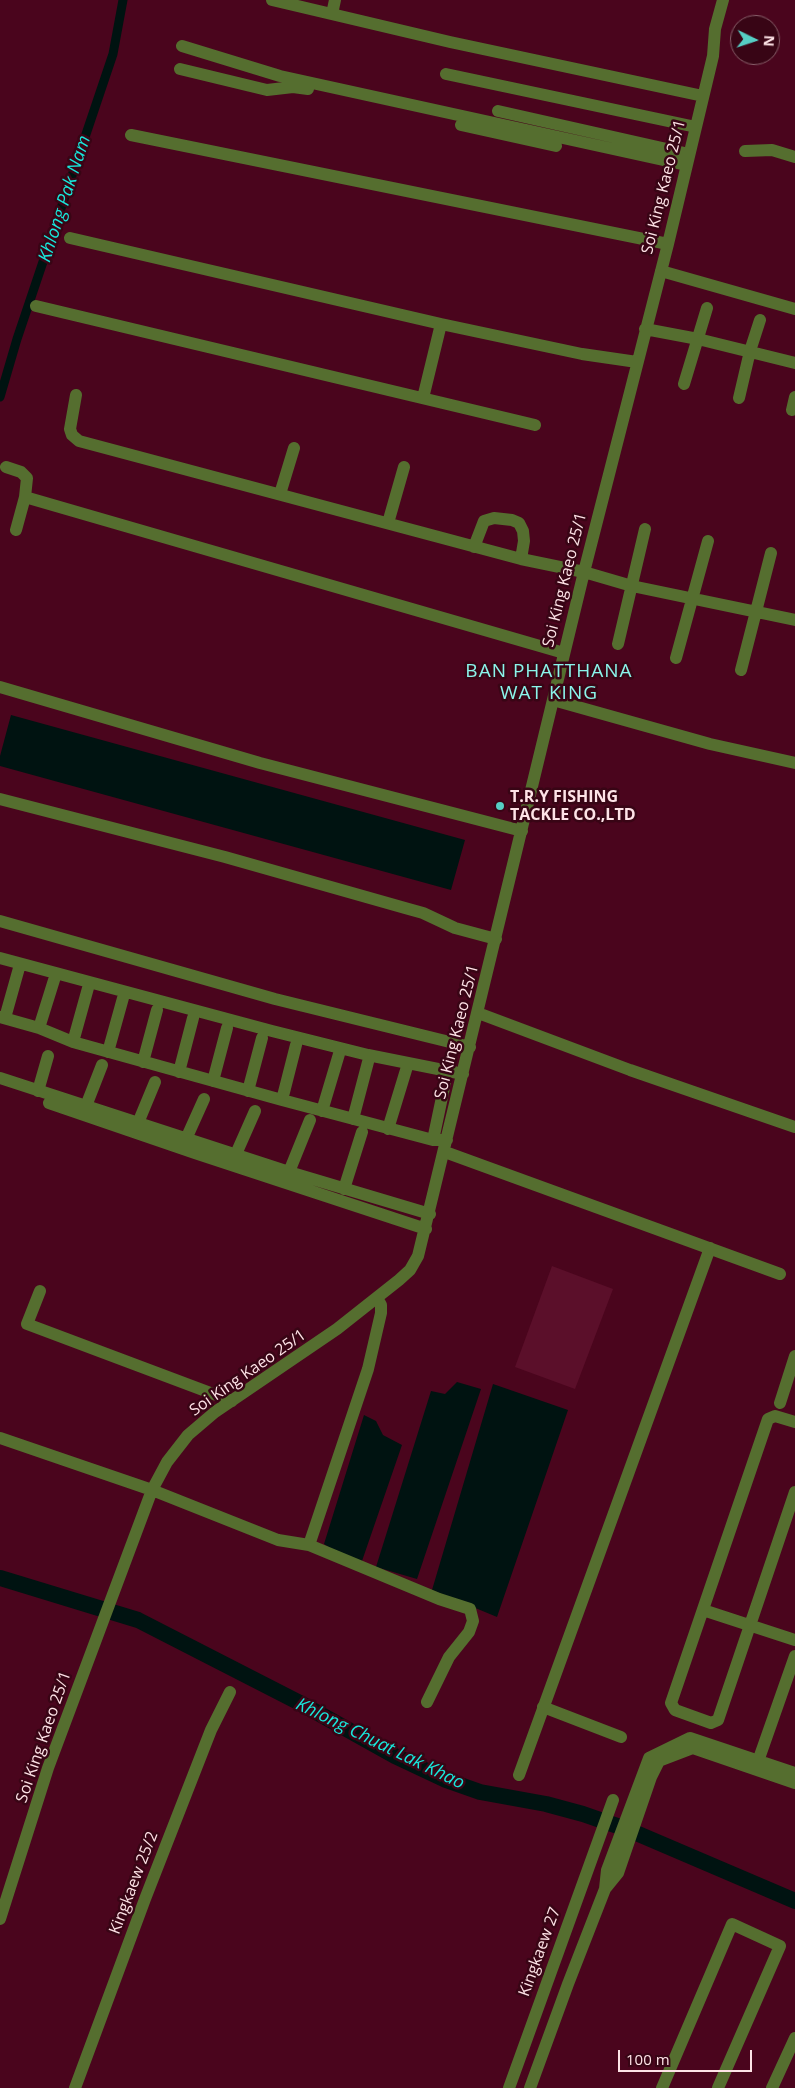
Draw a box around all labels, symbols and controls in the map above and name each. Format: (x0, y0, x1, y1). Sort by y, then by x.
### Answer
north arrow (730, 15, 780, 65)
text: N (760, 35, 779, 47)
street label: Soi King Kaeo 25/1 (638, 118, 690, 256)
water label: Khlong Pak Nam (34, 133, 96, 265)
street label: Soi King Kaeo 25/1 (539, 511, 591, 649)
district label: BAN PHATTHANA WAT KING (464, 661, 634, 705)
place label: T.R.Y FISHING TACKLE CO.,LTD (510, 787, 635, 825)
marker: T.R.Y FISHING TACKLE CO.,LTD (494, 800, 506, 812)
street label: Soi King Kaeo 25/1 (431, 963, 483, 1101)
street label: Soi King Kaeo 25/1 (186, 1326, 310, 1420)
street label: Soi King Kaeo 25/1 (12, 1669, 76, 1805)
water label: Khlong Chuat Lak Khao (292, 1694, 468, 1794)
street label: Kingkaew 25/2 (106, 1829, 162, 1937)
street label: Kingkaew 27 (515, 1905, 565, 1999)
scale bar (620, 2040, 754, 2072)
text: 100 m (626, 2049, 670, 2069)

